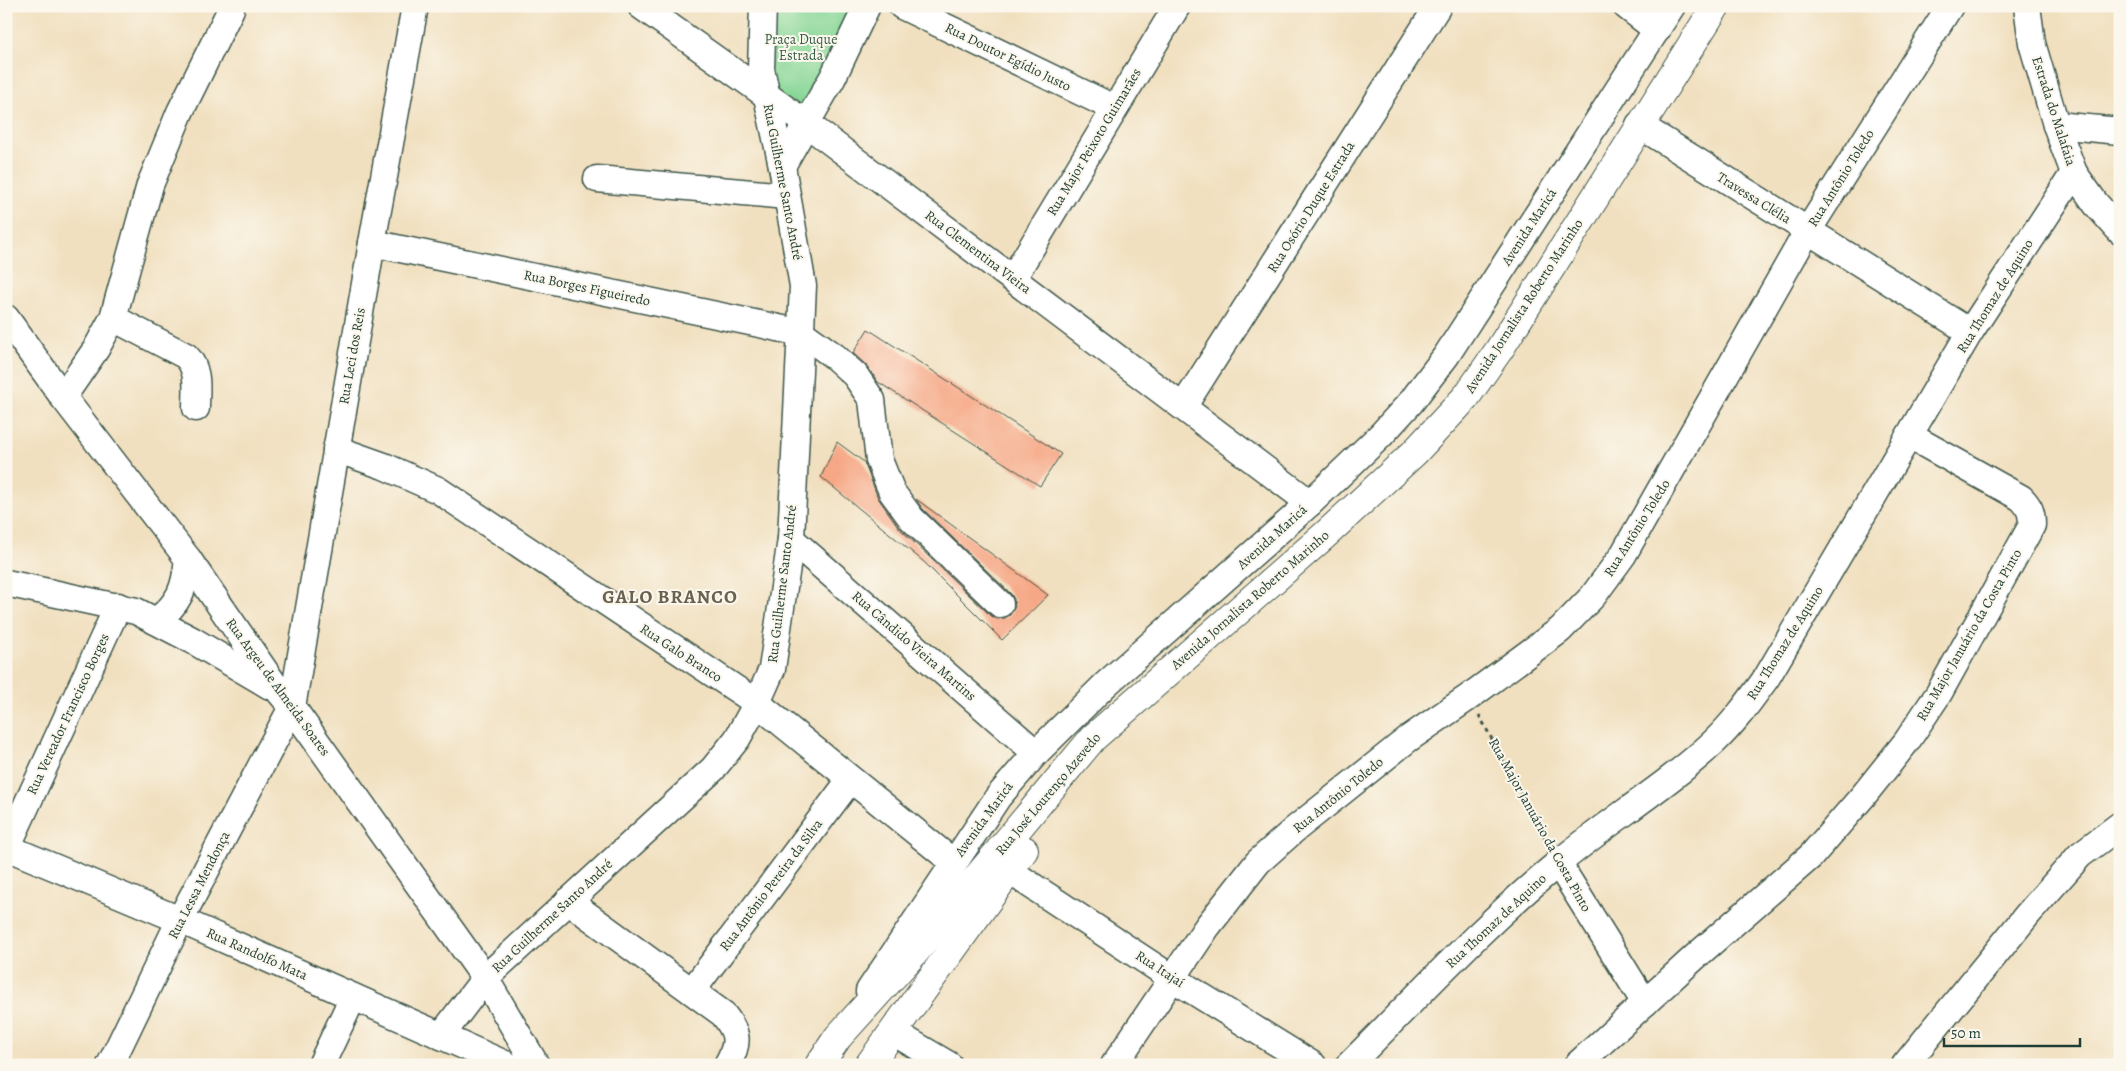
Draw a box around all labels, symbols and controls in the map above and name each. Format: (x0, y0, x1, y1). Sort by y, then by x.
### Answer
street label: Rua Doutor Egídio Justo (942, 18, 1074, 96)
park label: Praça Duque Estrada (765, 30, 837, 65)
street label: Estrada do Malafaia (2027, 54, 2081, 169)
street label: Rua Major Peixoto Guimarães (1042, 65, 1146, 219)
street label: Rua Guilherme Santo André (758, 102, 808, 262)
street label: Rua Antônio Toledo (1803, 126, 1879, 230)
street label: Rua Osório Duque Estrada (1263, 137, 1360, 276)
street label: Travessa Clélia (1713, 168, 1795, 229)
street label: Avenida Maricá (1496, 184, 1561, 270)
street label: Rua Clementina Vieira (921, 206, 1035, 299)
street label: Avenida Jornalista Roberto Marinho (1460, 215, 1588, 398)
street label: Rua Thomaz de Aquino (1952, 235, 2038, 357)
street label: Rua Borges Figueiredo (522, 265, 652, 311)
street label: Rua Leci dos Reis (334, 306, 370, 406)
street label: Rua Antônio Toledo (1599, 476, 1675, 580)
street label: Avenida Maricá (1232, 500, 1312, 574)
street label: Rua Guilherme Santo André (763, 504, 801, 664)
street label: Avenida Jornalista Roberto Marinho (1166, 526, 1333, 675)
street label: Rua Major Januário da Costa Pinto (1912, 545, 2026, 725)
street label: Rua Thomaz de Aquino (1742, 582, 1828, 704)
district label: GALO BRANCO (602, 584, 738, 610)
street label: Rua Cândido Vieira Martins (848, 587, 980, 705)
street label: Rua Argeu de Almeida Soares (221, 614, 335, 760)
street label: Rua Galo Branco (636, 619, 726, 687)
street label: Rua Vereador Francisco Borges (22, 630, 114, 798)
street label: Rua José Lourenço Azevedo (991, 729, 1105, 859)
street label: Rua Major Januário da Costa Pinto (1484, 735, 1596, 915)
street label: Rua Antônio Toledo (1289, 753, 1387, 837)
street label: Avenida Maricá (950, 777, 1018, 861)
street label: Rua Antônio Pereira da Silva (715, 815, 827, 955)
street label: Rua Lessa Mendonça (164, 827, 235, 942)
street label: Rua Guilherme Santo André (487, 855, 617, 977)
street label: Rua Thomaz de Aquino (1442, 869, 1550, 973)
street label: Rua Randolfo Mata (203, 923, 311, 985)
street label: Rua Itajaí (1132, 946, 1188, 992)
scale bar (1944, 1016, 2080, 1048)
text: 50 m (1951, 1023, 1981, 1043)

